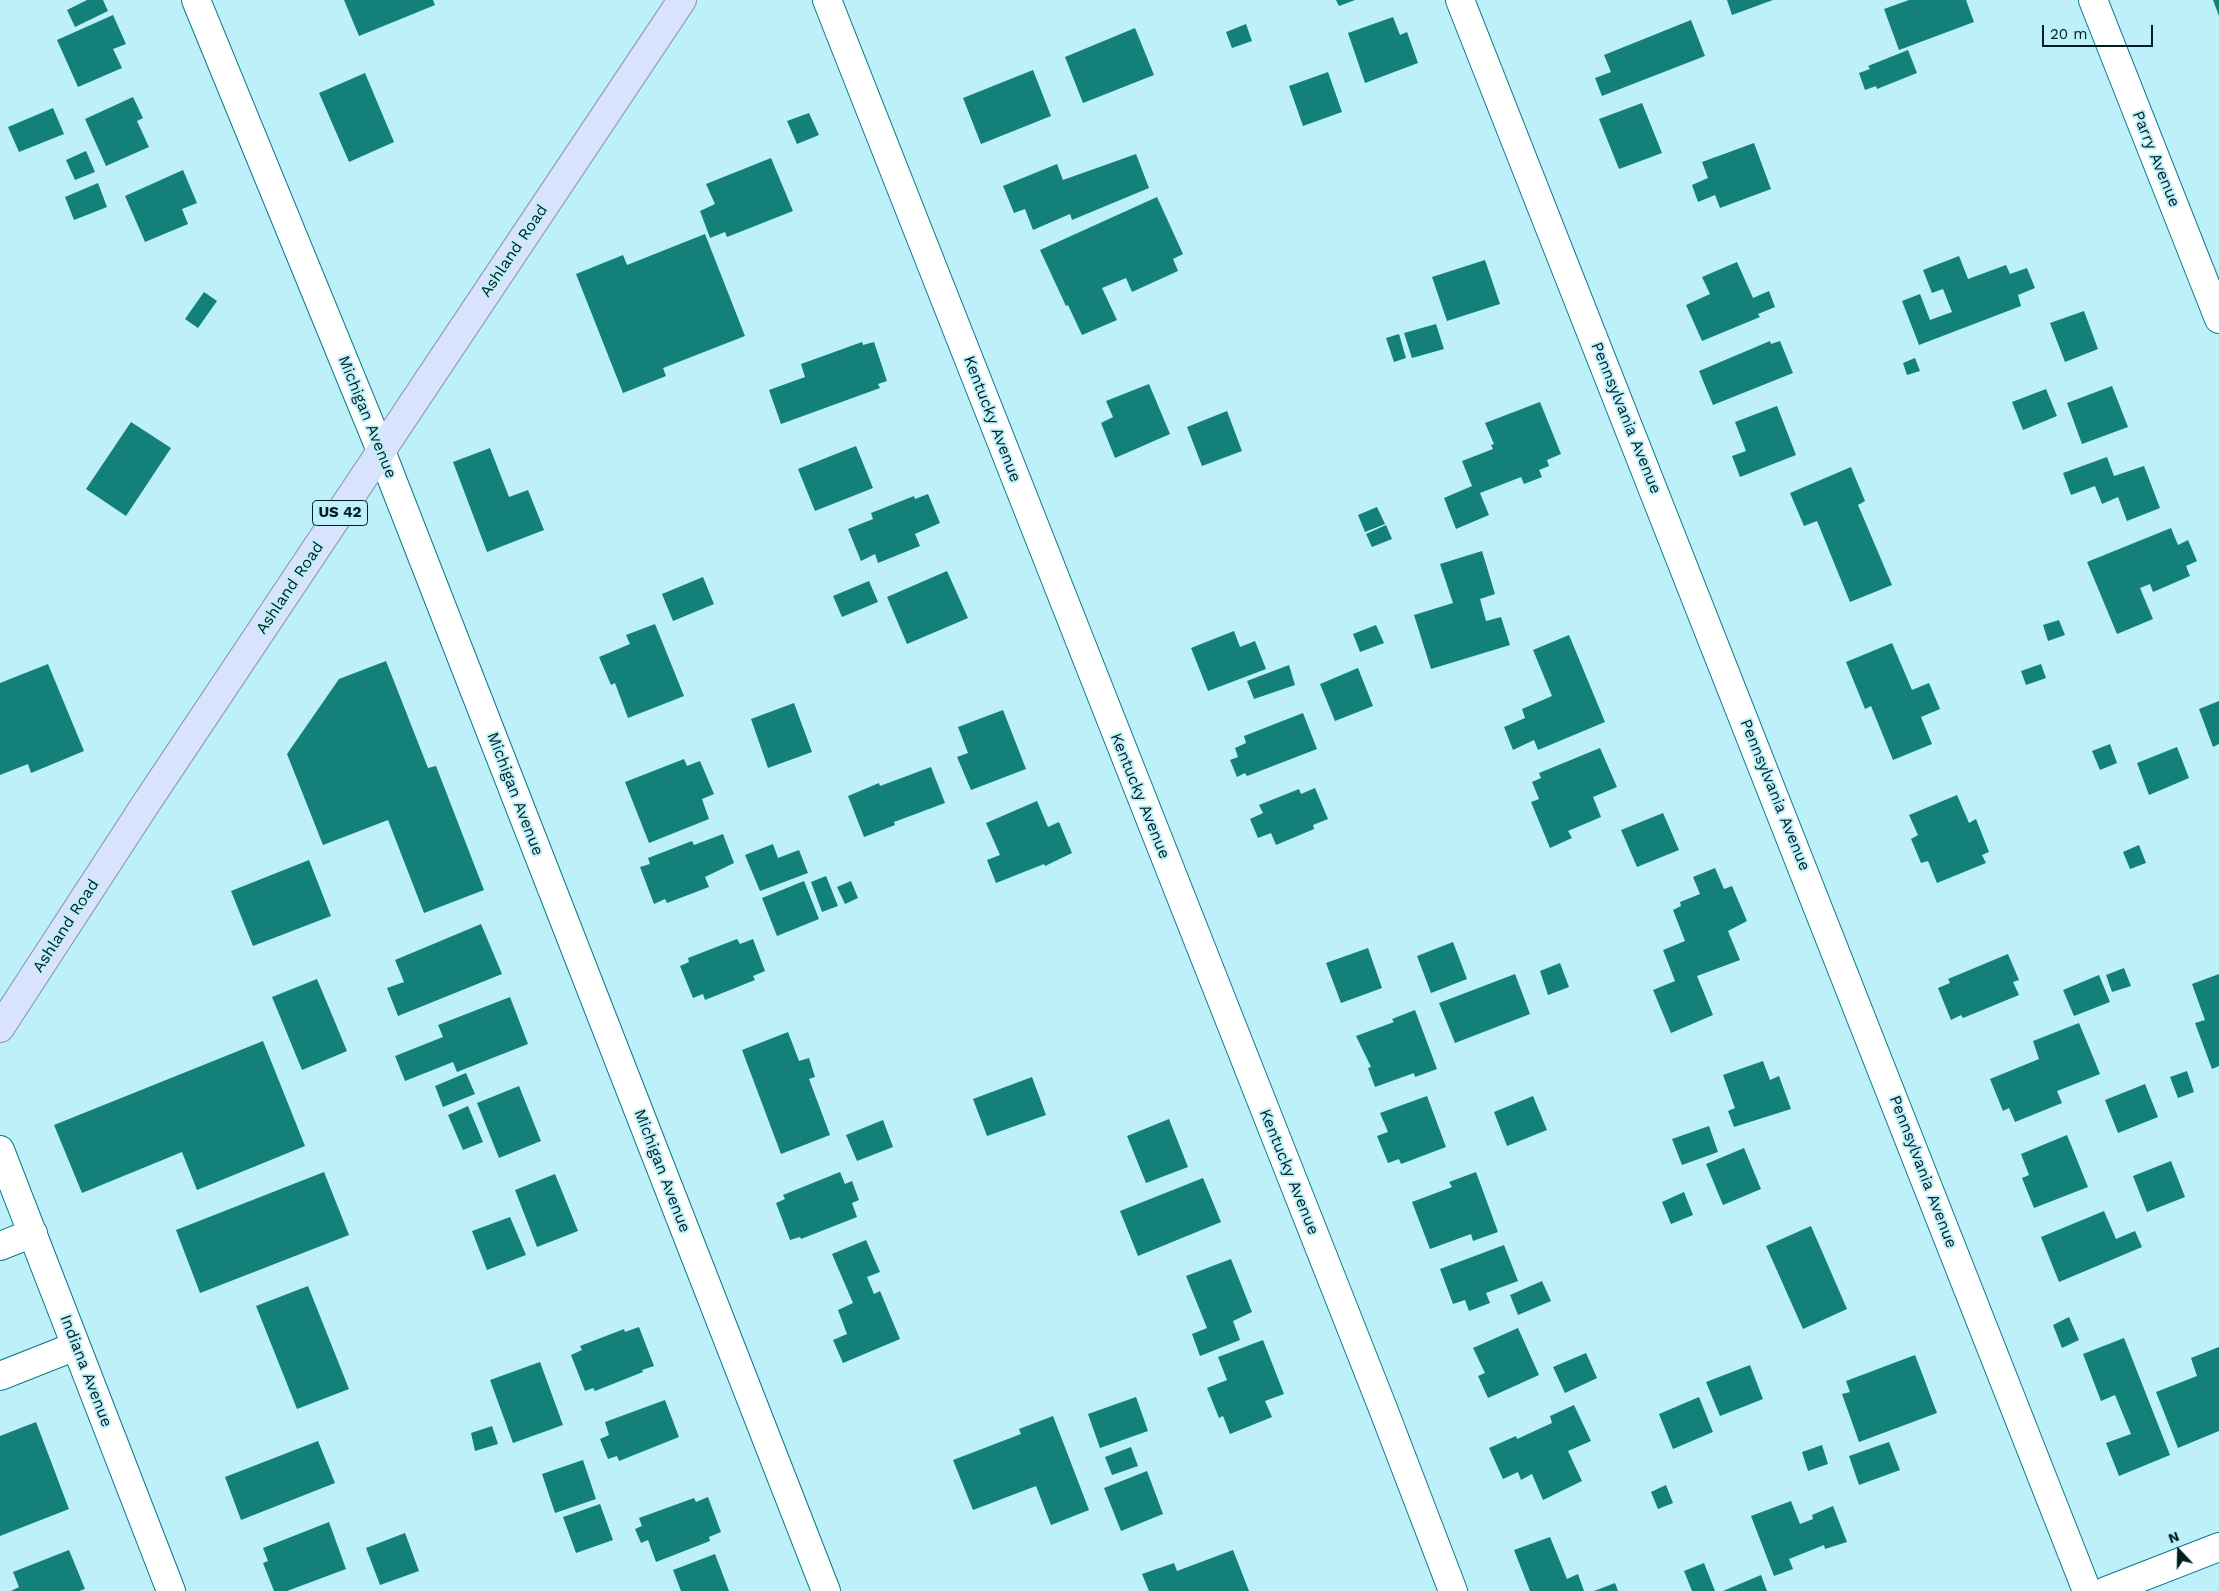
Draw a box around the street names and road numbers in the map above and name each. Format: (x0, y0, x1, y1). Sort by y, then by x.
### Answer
street label: Parry Avenue (2128, 108, 2184, 210)
street label: Ashland Road (476, 201, 552, 301)
street label: Pennsylvania Avenue (1587, 339, 1665, 497)
street label: Michigan Avenue (334, 353, 400, 481)
street label: Kentucky Avenue (959, 353, 1025, 485)
road number: US 42 (312, 500, 368, 526)
street label: Ashland Road (252, 538, 328, 638)
street label: Pennsylvania Avenue (1736, 716, 1814, 874)
street label: Michigan Avenue (483, 730, 547, 858)
street label: Kentucky Avenue (1106, 730, 1174, 862)
street label: Ashland Road (29, 876, 103, 976)
street label: Pennsylvania Avenue (1885, 1093, 1961, 1251)
street label: Kentucky Avenue (1255, 1106, 1323, 1238)
street label: Michigan Avenue (630, 1107, 694, 1235)
street label: Indiana Avenue (56, 1312, 116, 1430)

